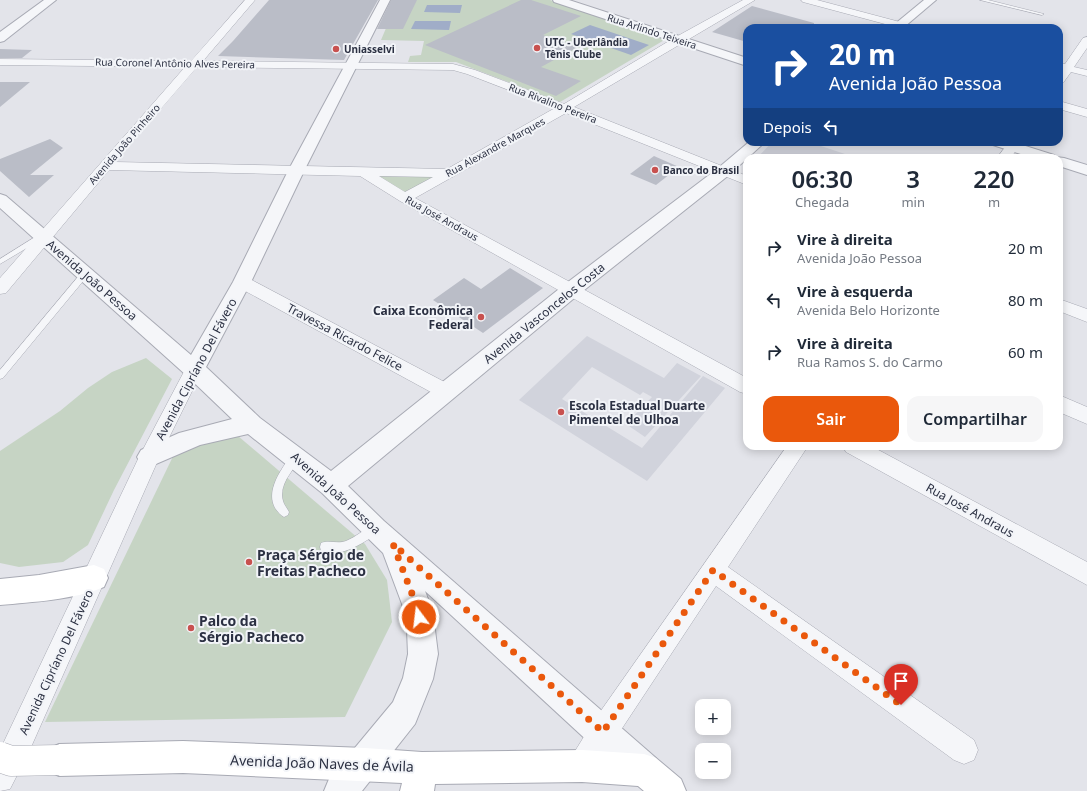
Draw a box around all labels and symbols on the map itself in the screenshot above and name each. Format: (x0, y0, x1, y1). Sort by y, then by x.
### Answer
street label: Rua Arlindo Teixeira (606, 10, 698, 52)
place label: UTC - Uberlândia Tênis Clube (545, 35, 628, 61)
place label: Uniasselvi (344, 42, 395, 56)
marker: UTC - Uberlândia Tênis Clube (532, 43, 542, 53)
marker: Uniasselvi (331, 44, 341, 54)
street label: Rua Coronel Antônio Alves Pereira (95, 55, 255, 71)
street label: Rua Rivalino Pereira (507, 80, 599, 126)
street label: Avenida João Pinheiro (85, 101, 163, 187)
street label: Rua Alexandre Marques (443, 114, 547, 180)
place label: Banco do Brasil (663, 163, 739, 177)
marker: Banco do Brasil (650, 165, 660, 175)
street label: Rua José Andraus (403, 192, 481, 244)
street label: Avenida João Pessoa (43, 236, 141, 324)
street label: Avenida Vasconcelos Costa (480, 259, 608, 367)
street label: Avenida Cipríano Del Fávero (151, 295, 241, 443)
street label: Travessa Ricardo Felice (284, 299, 406, 375)
place label: Caixa Econômica Federal (373, 302, 473, 333)
marker: Caixa Econômica Federal (476, 312, 486, 322)
place label: Escola Estadual Duarte Pimentel de Ulhoa (569, 397, 705, 428)
marker: Escola Estadual Duarte Pimentel de Ulhoa (556, 407, 566, 417)
street label: Avenida João Pessoa (287, 448, 385, 538)
street label: Rua José Andraus (923, 479, 1017, 541)
place label: Praça Sérgio de Freitas Pacheco (257, 545, 366, 580)
marker: Praça Sérgio de Freitas Pacheco (244, 557, 254, 567)
street label: Avenida Cipríano Del Fávero (15, 587, 97, 737)
position arrow (398, 596, 440, 638)
place label: Palco da Sérgio Pacheco (199, 611, 305, 646)
marker: Palco da Sérgio Pacheco (186, 623, 196, 633)
pin (884, 664, 918, 705)
street label: Avenida João Naves de Ávila (230, 750, 414, 776)

